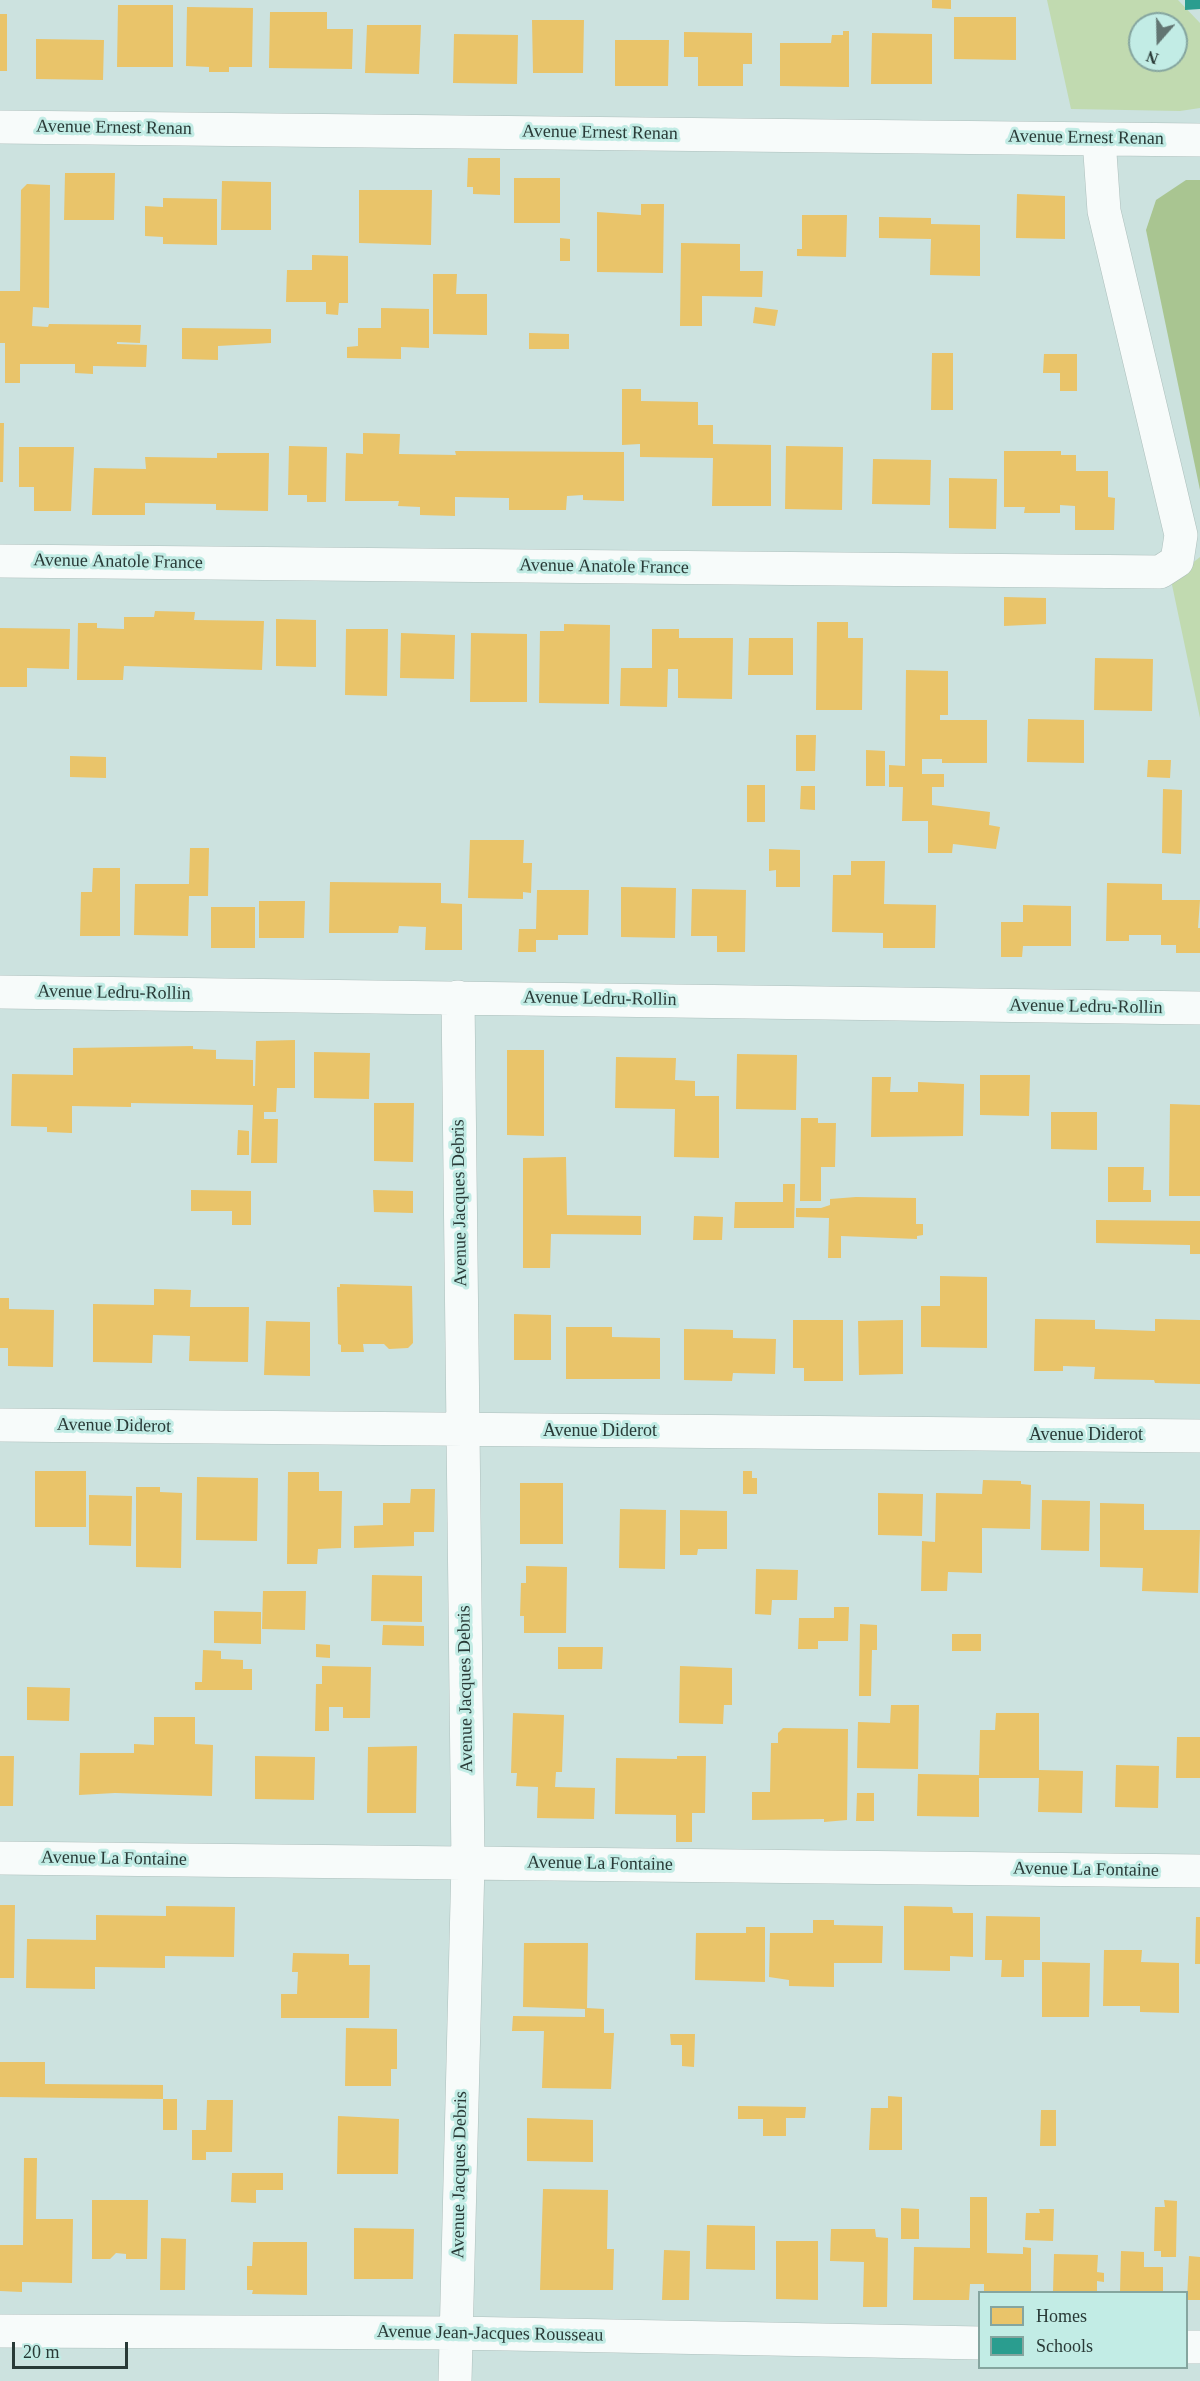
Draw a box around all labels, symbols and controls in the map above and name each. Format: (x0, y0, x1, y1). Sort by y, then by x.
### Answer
north arrow (1128, 12, 1188, 72)
text: N (1144, 48, 1161, 67)
street label: Avenue Ernest Renan (36, 116, 192, 140)
street label: Avenue Ernest Renan (522, 121, 678, 145)
street label: Avenue Ernest Renan (1008, 126, 1164, 150)
street label: Avenue Anatole France (33, 550, 203, 574)
street label: Avenue Anatole France (519, 555, 689, 579)
street label: Avenue Ledru-Rollin (37, 981, 191, 1005)
street label: Avenue Ledru-Rollin (523, 987, 677, 1011)
street label: Avenue Ledru-Rollin (1009, 995, 1163, 1019)
street label: Avenue Jacques Debris (448, 1119, 472, 1287)
street label: Avenue Diderot (57, 1414, 171, 1438)
street label: Avenue Diderot (543, 1420, 657, 1442)
street label: Avenue Diderot (1029, 1424, 1143, 1446)
street label: Avenue Jacques Debris (454, 1605, 478, 1773)
street label: Avenue La Fontaine (41, 1847, 187, 1871)
street label: Avenue La Fontaine (527, 1852, 673, 1876)
street label: Avenue La Fontaine (1013, 1858, 1159, 1882)
street label: Avenue Jacques Debris (448, 2091, 472, 2259)
legend (978, 2291, 1188, 2369)
text: Homes (1036, 2306, 1087, 2326)
street label: Avenue Jean-Jacques Rousseau (377, 2321, 603, 2347)
scale bar (15, 2330, 130, 2368)
text: Schools (1036, 2336, 1093, 2356)
text: 20 m (23, 2342, 60, 2362)

